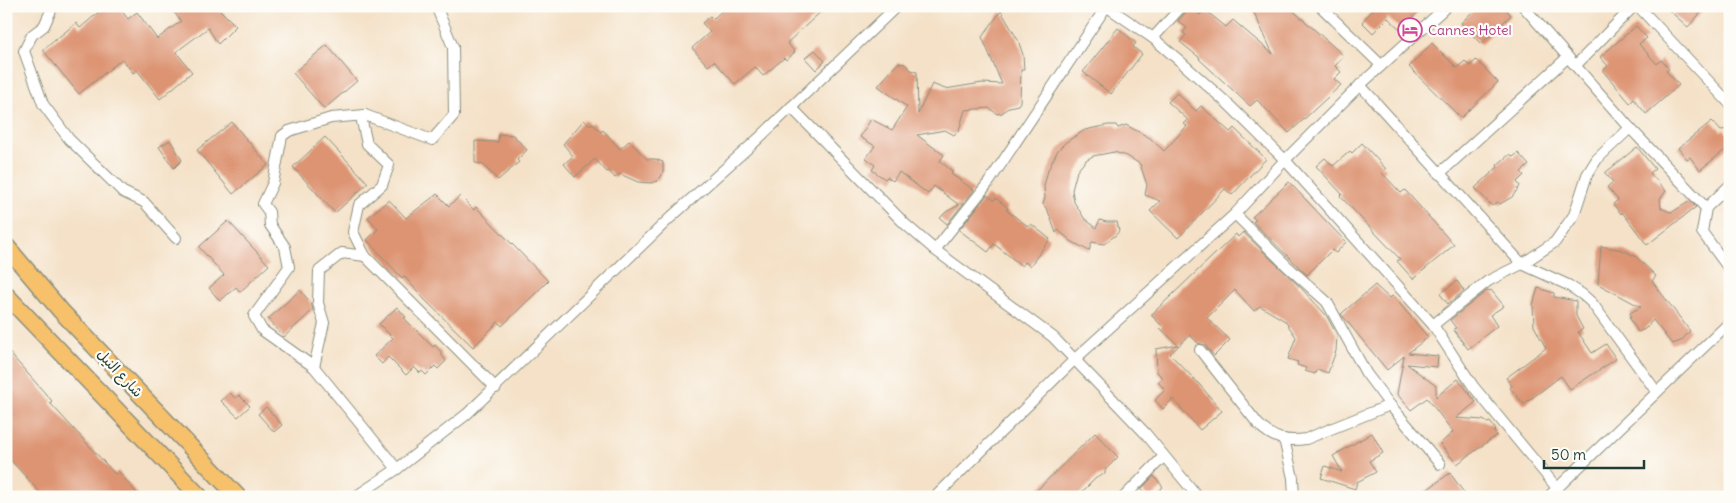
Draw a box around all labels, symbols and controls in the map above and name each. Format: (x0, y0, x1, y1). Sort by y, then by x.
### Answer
hotel icon: Cannes Hotel (1397, 17, 1423, 43)
place label: Cannes Hotel (1428, 21, 1512, 39)
street label: شارع النيل (92, 345, 147, 401)
scale bar (1544, 438, 1644, 470)
text: 50 m (1551, 445, 1586, 464)

